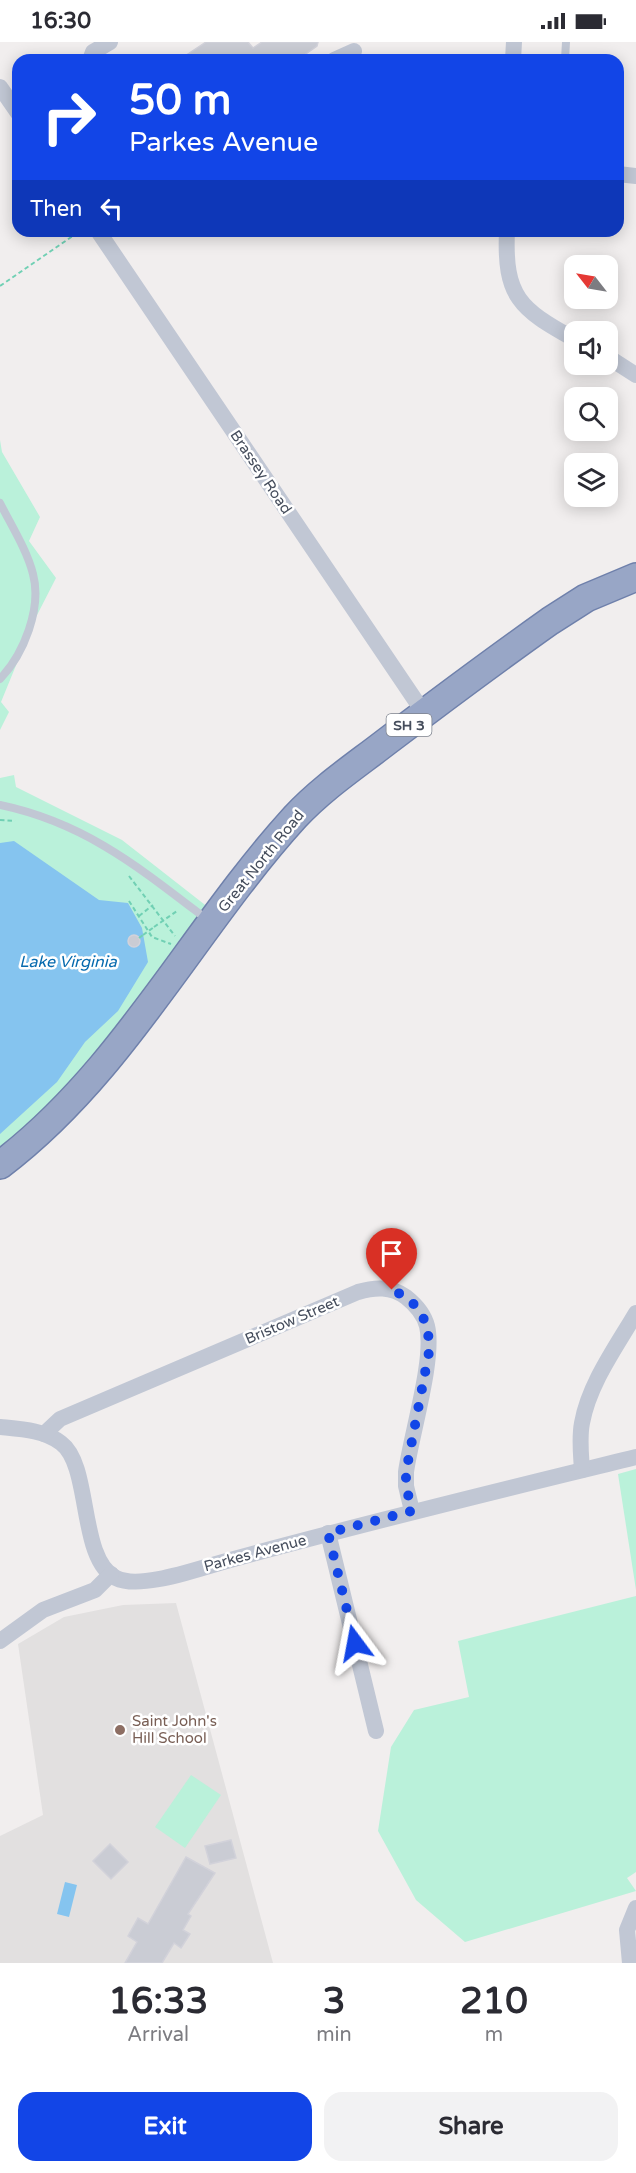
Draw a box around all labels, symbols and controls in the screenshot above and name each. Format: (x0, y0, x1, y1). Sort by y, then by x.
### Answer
text: 16:30 (30, 8, 91, 34)
text: 50 m (129, 75, 231, 126)
icon: right (30, 78, 108, 156)
text: Parkes Avenue (129, 126, 318, 159)
icon: left (95, 192, 128, 225)
text: Then (30, 196, 83, 222)
north arrow (564, 255, 618, 309)
map controls (564, 255, 618, 507)
button: sound (564, 321, 618, 375)
button: search (564, 387, 618, 441)
street label: Brassey Road (226, 427, 296, 517)
button: layers (564, 453, 618, 507)
road number: SH 3 (386, 714, 432, 736)
street label: Great North Road (214, 806, 308, 916)
water label: Lake Virginia (19, 952, 118, 972)
pin (366, 1228, 417, 1290)
icon: arrive (375, 1237, 408, 1270)
street label: Bristow Street (242, 1292, 342, 1348)
street label: Parkes Avenue (202, 1531, 308, 1575)
position arrow (323, 1611, 387, 1675)
place label: Saint John's Hill School (132, 1712, 217, 1747)
marker: Saint John's Hill School (113, 1723, 127, 1737)
text: 16:33 (108, 1980, 208, 2023)
text: 3 (323, 1980, 345, 2023)
text: 210 (460, 1980, 528, 2023)
text: Arrival (127, 2023, 189, 2047)
text: min (316, 2023, 352, 2047)
text: m (485, 2023, 503, 2047)
button: Exit (18, 2092, 312, 2161)
button: Share (324, 2092, 618, 2161)

